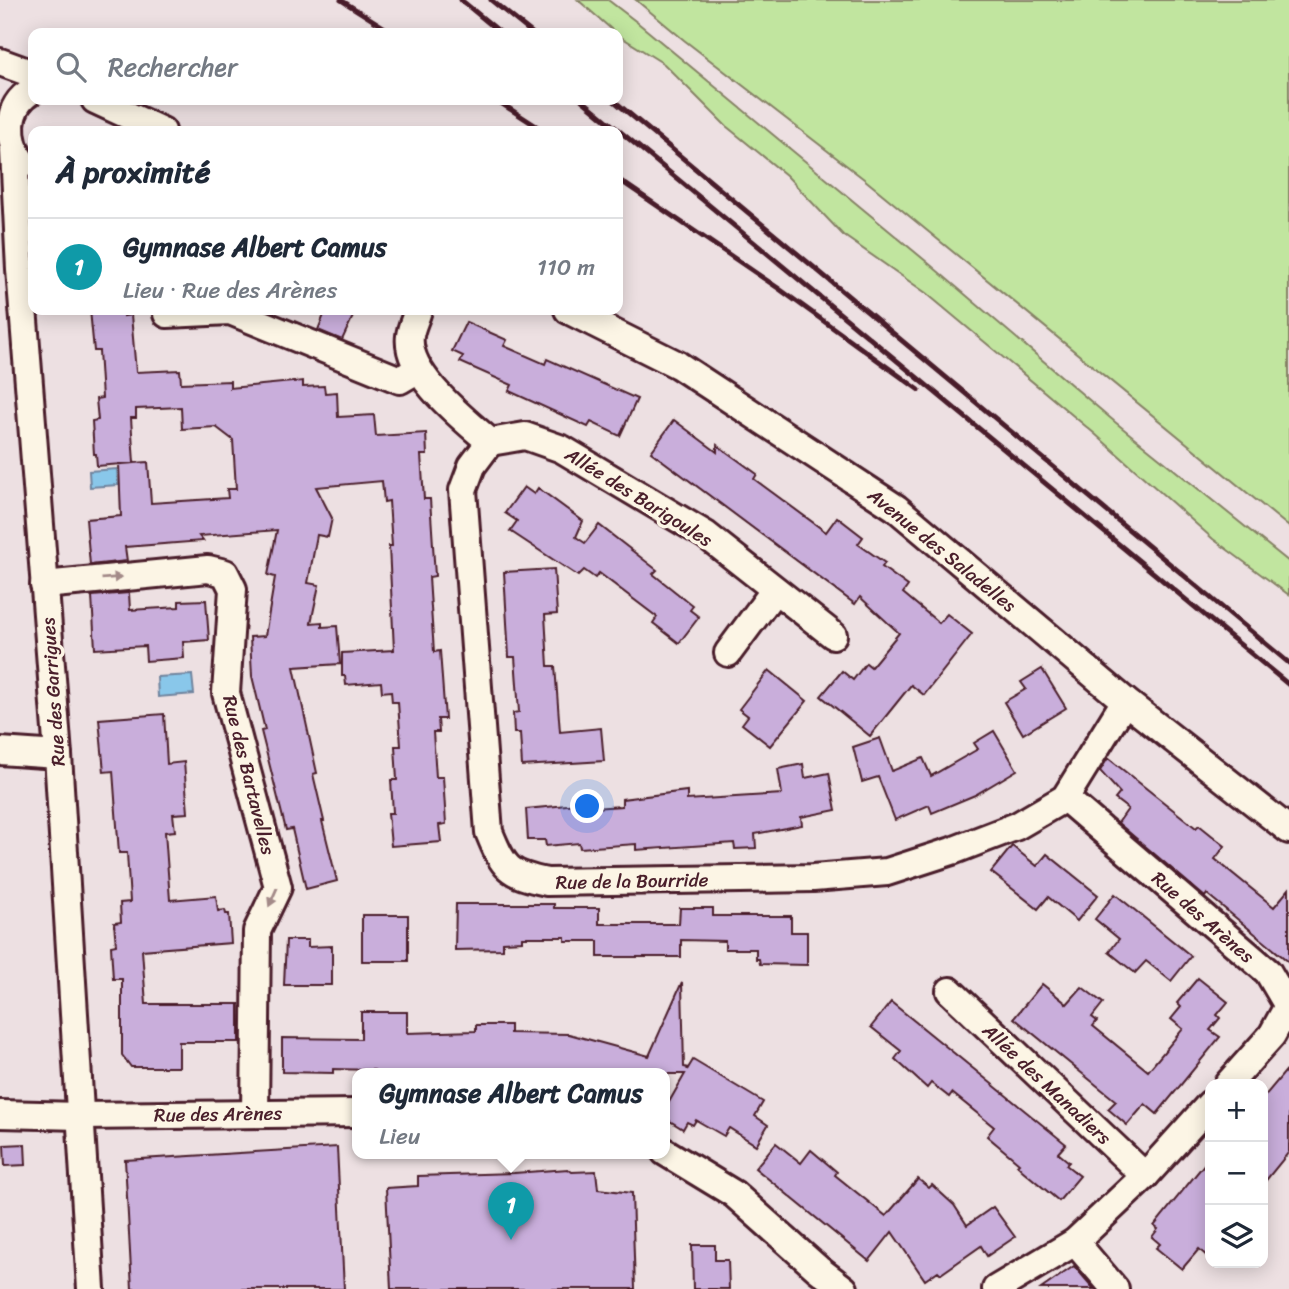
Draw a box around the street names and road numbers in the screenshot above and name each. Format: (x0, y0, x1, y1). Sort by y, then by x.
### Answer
street label: Allée des Barigoules (558, 438, 720, 556)
street label: Avenue des Saladelles (859, 479, 1024, 621)
street label: Rue des Garrigues (31, 616, 75, 767)
street label: Rue des Bartavelles (213, 692, 285, 859)
street label: Rue de la Bourride (555, 863, 709, 899)
street label: Rue des Arènes (1144, 863, 1262, 972)
street label: Allée des Manadiers (974, 1014, 1120, 1153)
street label: Rue des Arènes (154, 1096, 283, 1132)

